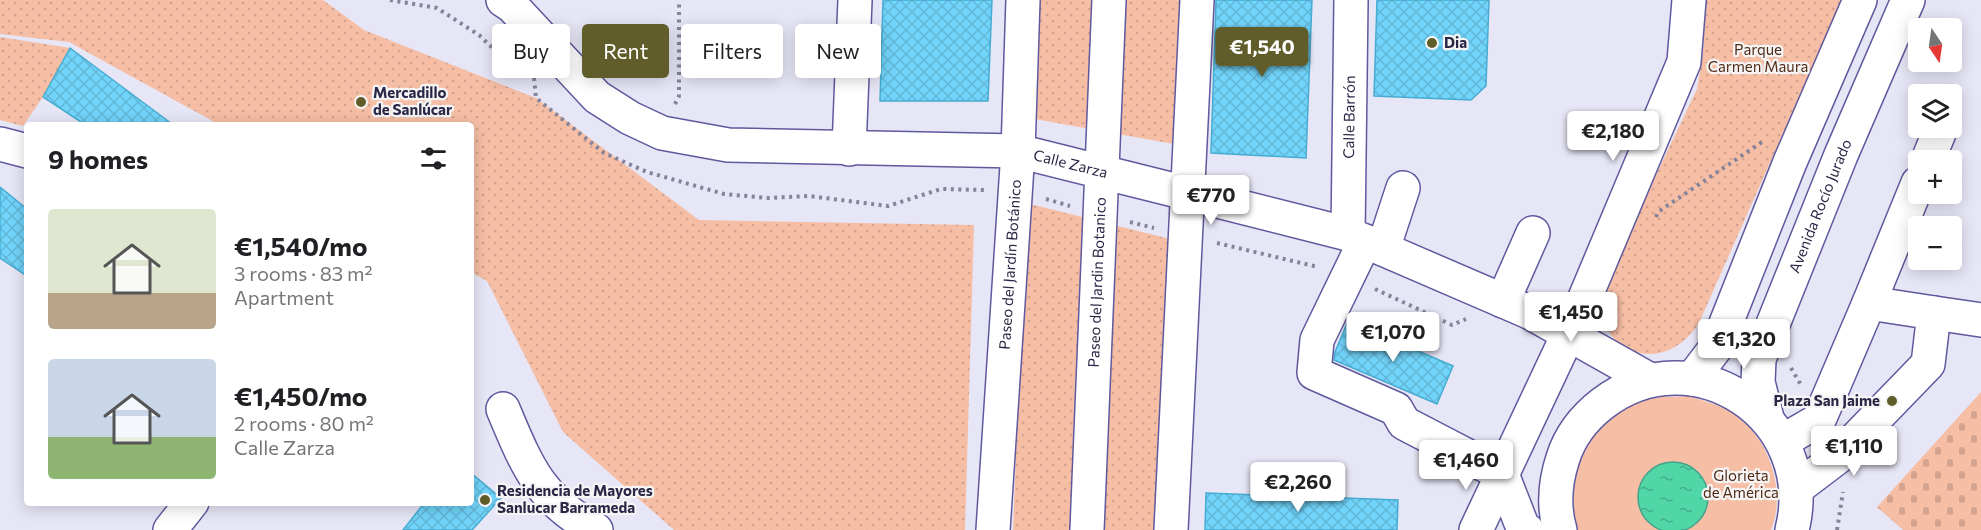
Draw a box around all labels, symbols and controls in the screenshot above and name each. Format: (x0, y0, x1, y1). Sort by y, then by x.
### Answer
north arrow (1908, 18, 1962, 72)
map controls (1908, 18, 1962, 270)
chip: Buy (492, 24, 570, 78)
chip: Rent (582, 24, 669, 78)
chip: Filters (681, 24, 783, 78)
chip: New (795, 24, 881, 78)
pin: €1,540 (1213, 27, 1311, 78)
place label: Dia (1444, 33, 1467, 51)
text: €1,540 (1229, 34, 1295, 58)
marker: Dia (1425, 36, 1439, 50)
park label: Parque Carmen Maura (1708, 40, 1808, 75)
street label: Calle Barrón (1339, 75, 1358, 159)
place label: Mercadillo de Sanlúcar (373, 83, 452, 118)
button: layers (1908, 84, 1962, 138)
marker: Mercadillo de Sanlúcar (354, 95, 368, 109)
pin: €2,180 (1564, 111, 1662, 162)
text: €2,180 (1581, 118, 1645, 142)
street label: Avenida Rocío Jurado (1785, 136, 1855, 275)
icon: filters (417, 142, 450, 175)
text: 9 homes (48, 143, 148, 174)
street label: Calle Zarza (1032, 145, 1110, 181)
button: + (1908, 150, 1962, 204)
pin: €770 (1175, 175, 1247, 226)
street label: Paseo del Jardín Botánico (995, 179, 1024, 350)
text: €770 (1186, 182, 1236, 206)
street label: Paseo del Jardin Botanico (1084, 197, 1109, 368)
button: − (1908, 216, 1962, 270)
text: €1,540/mo (234, 230, 368, 261)
icon: home (96, 233, 168, 305)
text: 3 rooms · 83 m² (234, 261, 373, 285)
text: Apartment (234, 285, 334, 309)
pin: €1,450 (1522, 292, 1620, 343)
text: €1,450 (1538, 299, 1604, 323)
pin: €1,070 (1344, 312, 1442, 363)
text: €1,070 (1360, 319, 1426, 343)
pin: €1,320 (1695, 319, 1793, 370)
text: €1,320 (1712, 326, 1776, 350)
text: €1,450/mo (234, 380, 367, 411)
icon: home (96, 383, 168, 455)
place label: Plaza San Jaime (1773, 391, 1880, 409)
marker: Plaza San Jaime (1885, 394, 1899, 408)
text: 2 rooms · 80 m² (234, 411, 374, 435)
pin: €1,110 (1805, 426, 1903, 477)
text: €1,110 (1825, 433, 1883, 457)
text: Calle Zarza (234, 435, 335, 459)
pin: €1,460 (1417, 440, 1515, 491)
text: €1,460 (1433, 447, 1499, 471)
pin: €2,260 (1249, 462, 1347, 513)
park label: Glorieta de América (1703, 466, 1779, 501)
text: €2,260 (1264, 469, 1332, 493)
place label: Residencia de Mayores Sanlucar Barrameda (497, 481, 653, 516)
marker: Residencia de Mayores Sanlucar Barrameda (478, 493, 492, 507)

